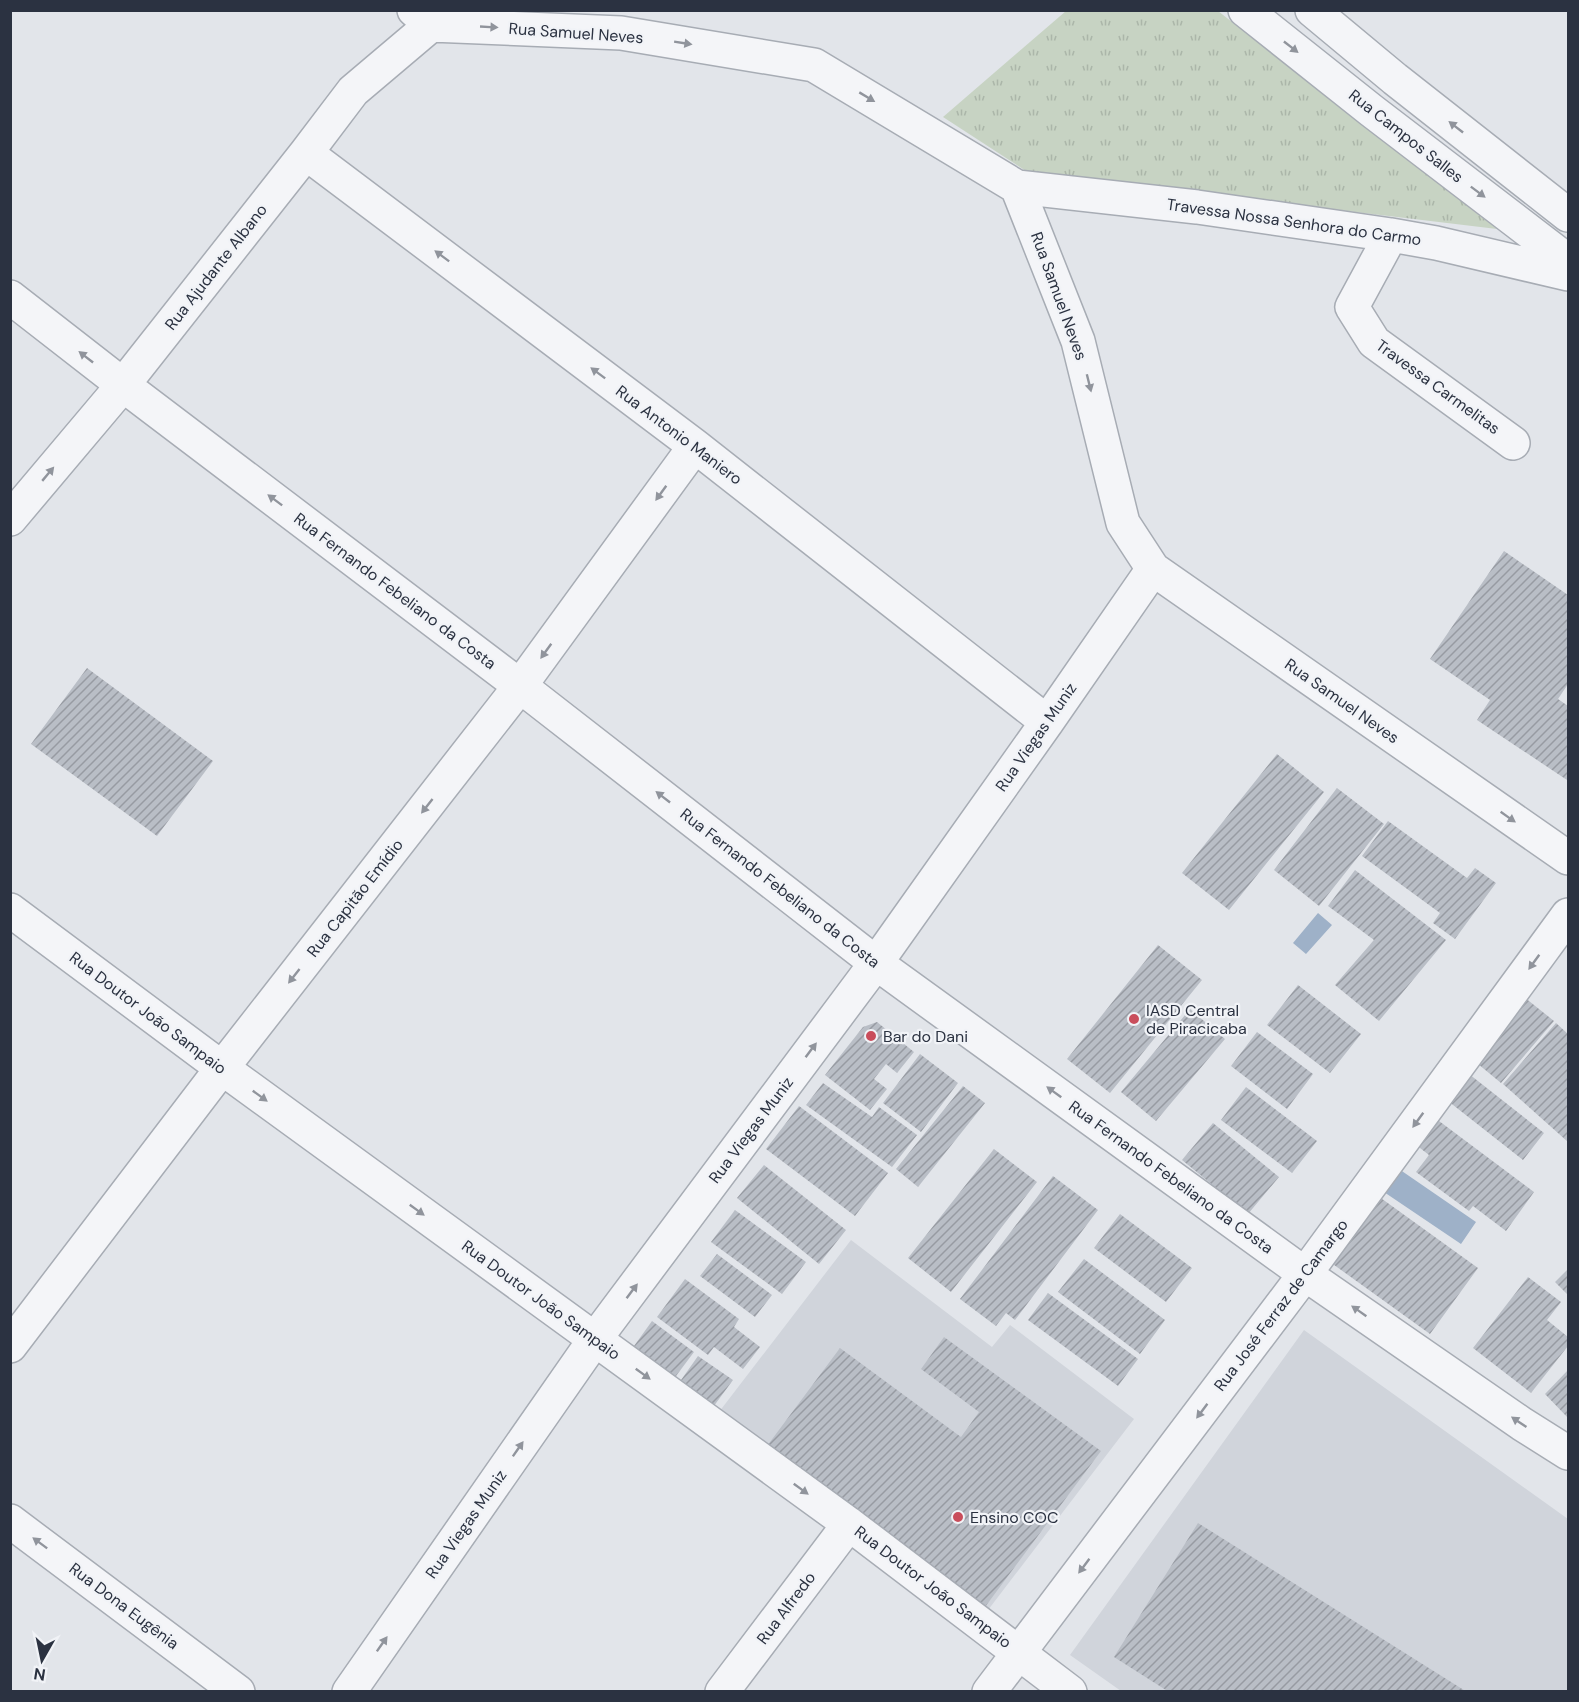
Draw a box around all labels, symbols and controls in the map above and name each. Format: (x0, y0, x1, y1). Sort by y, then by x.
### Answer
street label: Rua Samuel Neves (508, 18, 644, 48)
one-way arrow (479, 23, 498, 32)
one-way arrow (674, 39, 693, 48)
one-way arrow (1283, 40, 1299, 53)
street label: Rua Campos Salles (1344, 85, 1468, 187)
one-way arrow (859, 92, 875, 103)
one-way arrow (1449, 122, 1464, 134)
one-way arrow (1470, 186, 1486, 198)
street label: Travessa Nossa Senhora do Carmo (1165, 194, 1423, 250)
street label: Rua Ajudante Albano (160, 200, 272, 334)
street label: Rua Samuel Neves (1026, 229, 1092, 363)
one-way arrow (435, 250, 451, 262)
street label: Travessa Carmelitas (1372, 335, 1504, 439)
one-way arrow (79, 351, 94, 363)
one-way arrow (591, 367, 607, 379)
one-way arrow (1084, 374, 1094, 392)
street label: Rua Antonio Maniero (612, 381, 746, 489)
one-way arrow (41, 467, 54, 482)
one-way arrow (655, 485, 667, 501)
one-way arrow (267, 494, 283, 507)
street label: Rua Fernando Febeliano da Costa (290, 508, 500, 674)
one-way arrow (540, 643, 552, 659)
street label: Rua Samuel Neves (1281, 654, 1403, 748)
street label: Rua Viegas Muniz (991, 679, 1081, 795)
one-way arrow (656, 792, 671, 804)
one-way arrow (421, 798, 433, 813)
street label: Rua Fernando Febeliano da Costa (676, 803, 884, 973)
one-way arrow (1500, 811, 1516, 823)
street label: Rua Capitão Emídio (302, 835, 408, 961)
street label: Rua Doutor João Sampaio (65, 947, 231, 1079)
one-way arrow (1528, 954, 1540, 970)
one-way arrow (288, 967, 300, 983)
place label: IASD Central de Piracicaba (1146, 1000, 1247, 1039)
marker: IASD Central de Piracicaba (1127, 1012, 1141, 1026)
place label: Bar do Dani (883, 1026, 968, 1047)
marker: Bar do Dani (864, 1029, 878, 1043)
one-way arrow (805, 1043, 817, 1059)
street label: Rua Viegas Muniz (704, 1073, 798, 1187)
one-way arrow (1046, 1086, 1062, 1098)
one-way arrow (252, 1089, 267, 1101)
street label: Rua Fernando Febeliano da Costa (1065, 1096, 1277, 1258)
one-way arrow (1413, 1112, 1425, 1127)
one-way arrow (409, 1204, 425, 1216)
street label: Rua José Ferraz de Camargo (1209, 1215, 1353, 1395)
street label: Rua Doutor João Sampaio (457, 1235, 625, 1365)
one-way arrow (625, 1283, 637, 1298)
one-way arrow (1351, 1305, 1367, 1317)
one-way arrow (635, 1368, 651, 1380)
one-way arrow (1196, 1403, 1208, 1418)
one-way arrow (1511, 1417, 1527, 1428)
one-way arrow (512, 1442, 524, 1458)
street label: Rua Viegas Muniz (421, 1466, 511, 1582)
one-way arrow (792, 1483, 808, 1495)
place label: Ensino COC (970, 1507, 1058, 1528)
marker: Ensino COC (951, 1510, 965, 1524)
street label: Rua Doutor João Sampaio (850, 1521, 1016, 1653)
one-way arrow (32, 1536, 48, 1549)
street label: Rua Dona Eugênia (65, 1558, 183, 1654)
one-way arrow (1078, 1558, 1090, 1574)
street label: Rua Alfredo (752, 1568, 820, 1648)
north arrow (12, 1630, 72, 1690)
one-way arrow (376, 1636, 388, 1652)
text: N (32, 1663, 47, 1686)

